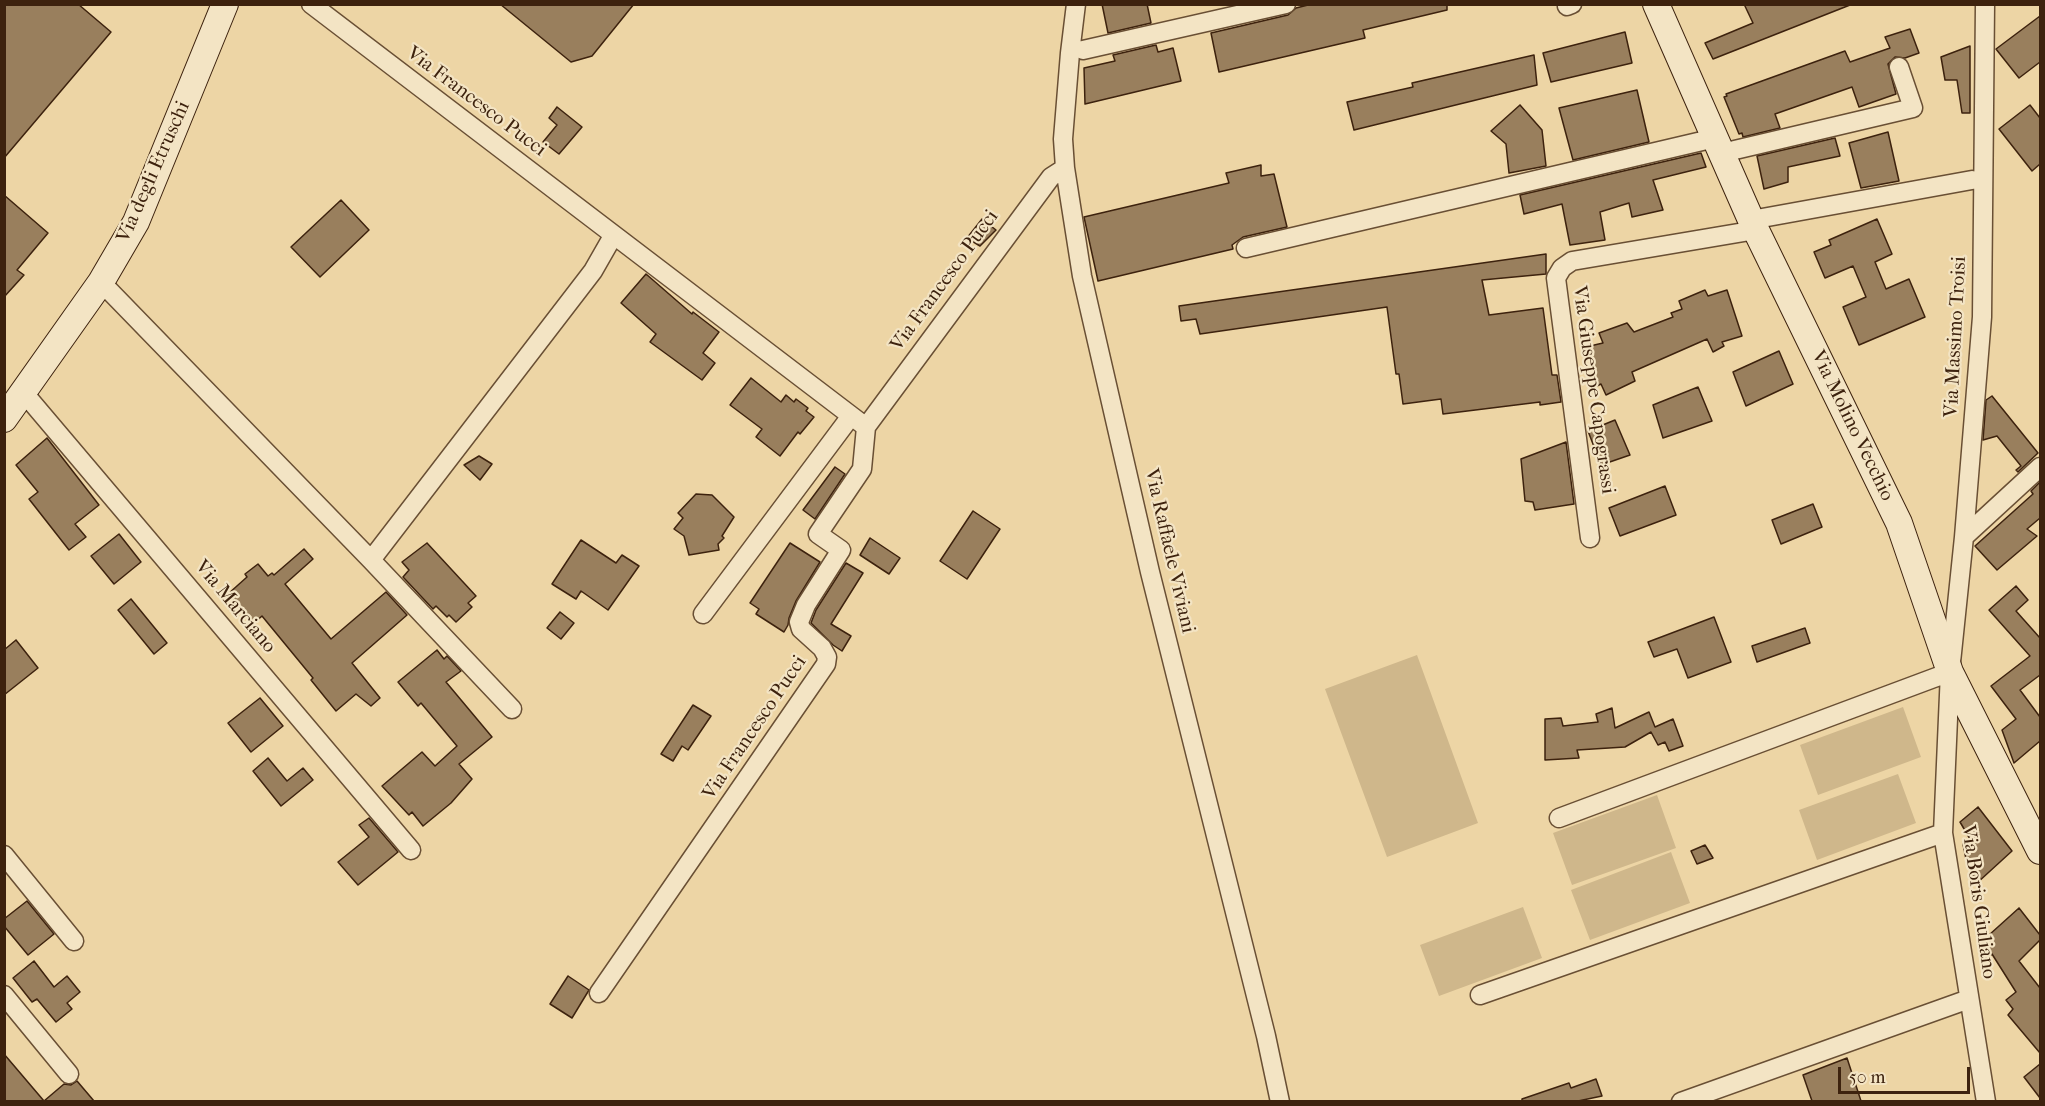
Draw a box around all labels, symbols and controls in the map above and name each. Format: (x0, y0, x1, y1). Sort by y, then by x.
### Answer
street label: Via Francesco Pucci (401, 42, 551, 162)
street label: Via degli Etruschi (112, 98, 196, 246)
street label: Via Francesco Pucci (886, 206, 1004, 356)
street label: Via Massimo Troisi (1940, 256, 1972, 418)
street label: Via Giuseppe Capograssi (1567, 284, 1619, 496)
street label: Via Molino Vecchio (1805, 347, 1899, 505)
street label: Via Raffaele Viviani (1138, 466, 1200, 636)
street label: Via Marciano (189, 556, 281, 658)
street label: Via Francesco Pucci (698, 651, 812, 805)
street label: Via Boris Giuliano (1955, 824, 2001, 980)
scale bar (1841, 1055, 1973, 1093)
text: 50 m (1849, 1067, 1885, 1088)

